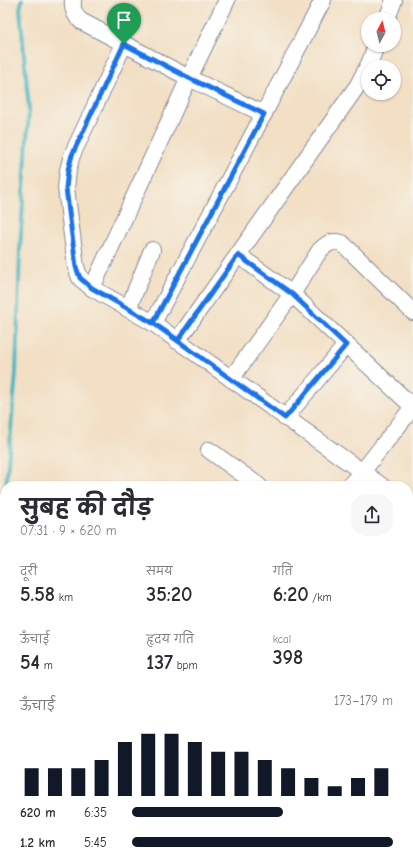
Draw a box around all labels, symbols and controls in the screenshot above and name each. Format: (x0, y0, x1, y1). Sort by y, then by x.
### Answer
pin (107, 3, 141, 44)
icon: arrive (113, 9, 135, 31)
north arrow (361, 12, 401, 52)
map controls (361, 12, 401, 100)
button: locate (361, 60, 401, 100)
button: share (351, 494, 393, 536)
text: सुबह की दौड़ (20, 495, 152, 521)
text: 07:31 · 9 × 620 m (20, 523, 116, 538)
text: दूरी (20, 565, 37, 578)
text: समय (146, 565, 173, 578)
text: गति (273, 565, 293, 578)
text: 5.58 (20, 583, 55, 606)
text: 35:20 (146, 583, 192, 606)
text: 6:20 (273, 583, 309, 606)
text: km (55, 591, 73, 604)
text: /km (309, 591, 332, 604)
text: ऊँचाई (20, 633, 50, 646)
text: हृदय गति (146, 633, 194, 646)
text: kcal (273, 633, 291, 646)
text: 398 (273, 646, 303, 669)
text: 54 (20, 651, 40, 674)
text: 137 (146, 651, 173, 674)
text: m (40, 659, 53, 672)
text: bpm (173, 659, 198, 672)
text: 173–179 m (334, 693, 393, 708)
text: ऊँचाई (20, 698, 55, 713)
text: 620 m (20, 805, 56, 820)
text: 6:35 (84, 805, 107, 820)
text: 1.2 km (20, 835, 55, 850)
text: 5:45 (84, 835, 107, 850)

